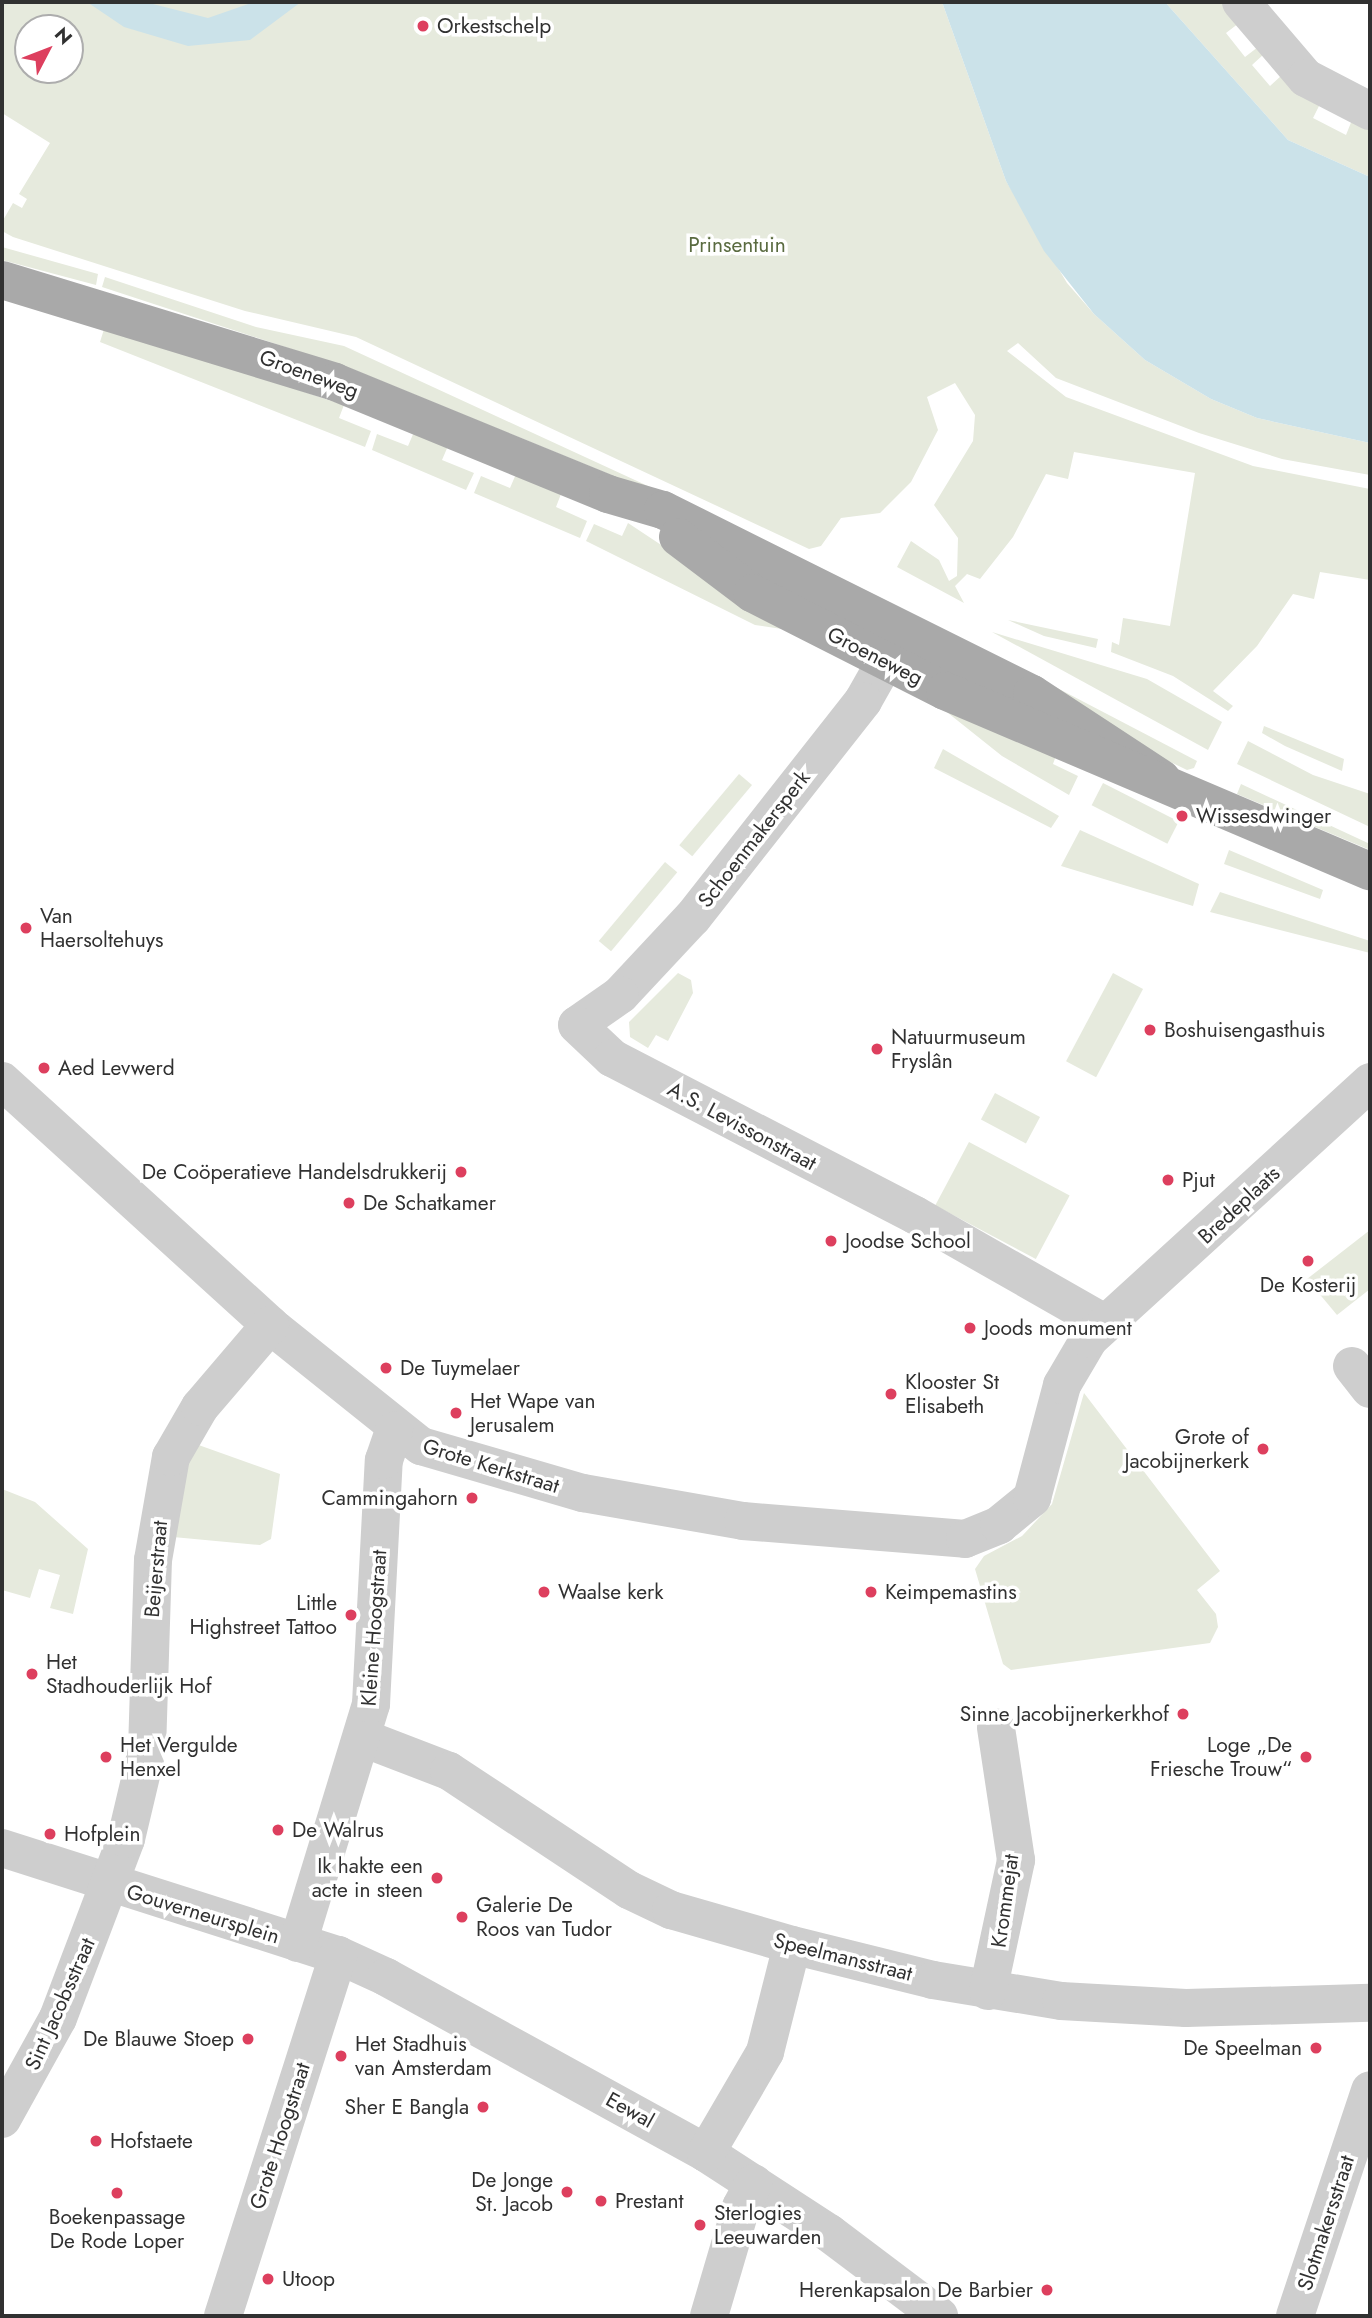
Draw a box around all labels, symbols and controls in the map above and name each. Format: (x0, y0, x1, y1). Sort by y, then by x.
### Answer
place label: Orkestschelp (437, 13, 551, 39)
north arrow (14, 14, 84, 84)
marker: Orkestschelp (415, 18, 431, 34)
text: N (48, 21, 79, 51)
park label: Prinsentuin (688, 232, 786, 258)
street label: Groeneweg (256, 344, 362, 404)
street label: Groeneweg (823, 621, 927, 691)
street label: Schoenmakersperk (693, 765, 815, 913)
place label: Wissesdwinger (1196, 803, 1331, 829)
marker: Wissesdwinger (1174, 808, 1190, 824)
place label: Van Haersoltehuys (40, 903, 164, 953)
marker: Van Haersoltehuys (18, 920, 34, 936)
place label: Boshuisengasthuis (1164, 1017, 1325, 1043)
marker: Boshuisengasthuis (1142, 1022, 1158, 1038)
place label: Natuurmuseum Fryslân (891, 1024, 1026, 1074)
marker: Natuurmuseum Fryslân (869, 1041, 885, 1057)
place label: Aed Levwerd (58, 1055, 175, 1081)
marker: Aed Levwerd (36, 1060, 52, 1076)
street label: A.S. Levissonstraat (663, 1076, 821, 1176)
place label: De Coöperatieve Handelsdrukkerij (142, 1159, 447, 1185)
street label: Bredeplaats (1193, 1161, 1285, 1249)
marker: De Coöperatieve Handelsdrukkerij (453, 1164, 469, 1180)
place label: Pjut (1182, 1167, 1215, 1193)
marker: Pjut (1160, 1172, 1176, 1188)
place label: De Schatkamer (363, 1190, 496, 1216)
marker: De Schatkamer (341, 1195, 357, 1211)
place label: Joodse School (845, 1228, 971, 1254)
marker: Joodse School (823, 1233, 839, 1249)
marker: De Kosterij (1300, 1253, 1316, 1269)
place label: De Kosterij (1260, 1272, 1356, 1298)
place label: Joods monument (984, 1315, 1132, 1341)
marker: Joods monument (962, 1320, 978, 1336)
place label: De Tuymelaer (400, 1355, 520, 1381)
marker: De Tuymelaer (378, 1360, 394, 1376)
place label: Klooster St Elisabeth (905, 1369, 999, 1419)
marker: Klooster St Elisabeth (883, 1386, 899, 1402)
place label: Het Wape van Jerusalem (470, 1388, 595, 1438)
marker: Het Wape van Jerusalem (448, 1405, 464, 1421)
place label: Grote of Jacobijnerkerk (1124, 1424, 1249, 1474)
street label: Grote Kerkstraat (420, 1433, 562, 1499)
marker: Grote of Jacobijnerkerk (1255, 1441, 1271, 1457)
place label: Cammingahorn (321, 1485, 458, 1511)
marker: Cammingahorn (464, 1490, 480, 1506)
street label: Beijerstraat (139, 1519, 173, 1619)
street label: Kleine Hoogstraat (356, 1549, 392, 1707)
place label: Waalse kerk (558, 1579, 663, 1605)
place label: Keimpemastins (885, 1579, 1017, 1605)
marker: Waalse kerk (536, 1584, 552, 1600)
marker: Keimpemastins (863, 1584, 879, 1600)
place label: Little Highstreet Tattoo (189, 1590, 337, 1640)
marker: Little Highstreet Tattoo (343, 1607, 359, 1623)
place label: Het Stadhouderlijk Hof (46, 1649, 212, 1699)
marker: Het Stadhouderlijk Hof (24, 1666, 40, 1682)
place label: Sinne Jacobijnerkerkhof (960, 1701, 1169, 1727)
marker: Sinne Jacobijnerkerkhof (1175, 1706, 1191, 1722)
place label: Het Vergulde Henxel (120, 1732, 238, 1782)
place label: Loge „De Friesche Trouw“ (1150, 1732, 1292, 1782)
marker: Het Vergulde Henxel (98, 1749, 114, 1765)
marker: Loge „De Friesche Trouw“ (1298, 1749, 1314, 1765)
place label: De Walrus (292, 1817, 384, 1843)
place label: Hofplein (64, 1821, 141, 1847)
marker: De Walrus (270, 1822, 286, 1838)
marker: Hofplein (42, 1826, 58, 1842)
place label: Ik hakte een acte in steen (312, 1853, 423, 1903)
street label: Krommejat (986, 1853, 1024, 1949)
marker: Ik hakte een acte in steen (429, 1870, 445, 1886)
street label: Gouverneursplein (124, 1879, 282, 1949)
place label: Galerie De Roos van Tudor (476, 1892, 612, 1942)
marker: Galerie De Roos van Tudor (454, 1909, 470, 1925)
street label: Speelmansstraat (771, 1928, 915, 1986)
street label: Sint Jacobsstraat (20, 1934, 100, 2074)
place label: De Blauwe Stoep (83, 2026, 234, 2052)
marker: De Blauwe Stoep (240, 2031, 256, 2047)
place label: Het Stadhuis van Amsterdam (355, 2031, 492, 2081)
place label: De Speelman (1183, 2035, 1302, 2061)
marker: De Speelman (1308, 2040, 1324, 2056)
marker: Het Stadhuis van Amsterdam (333, 2048, 349, 2064)
street label: Grote Hoogstraat (244, 2060, 316, 2212)
street label: Eewal (601, 2087, 659, 2133)
place label: Sher E Bangla (345, 2094, 469, 2120)
marker: Sher E Bangla (475, 2099, 491, 2115)
place label: Hofstaete (110, 2128, 193, 2154)
marker: Hofstaete (88, 2133, 104, 2149)
street label: Slotmakersstraat (1292, 2152, 1360, 2294)
place label: De Jonge St. Jacob (471, 2167, 553, 2217)
marker: De Jonge St. Jacob (559, 2184, 575, 2200)
marker: Boekenpassage De Rode Loper (109, 2185, 125, 2201)
place label: Prestant (615, 2188, 683, 2214)
marker: Prestant (593, 2193, 609, 2209)
place label: Sterlogies Leeuwarden (714, 2200, 821, 2250)
place label: Boekenpassage De Rode Loper (49, 2204, 185, 2254)
marker: Sterlogies Leeuwarden (692, 2217, 708, 2233)
place label: Utoop (282, 2266, 335, 2292)
marker: Utoop (260, 2271, 276, 2287)
place label: Herenkapsalon De Barbier (799, 2277, 1033, 2303)
marker: Herenkapsalon De Barbier (1039, 2282, 1055, 2298)

